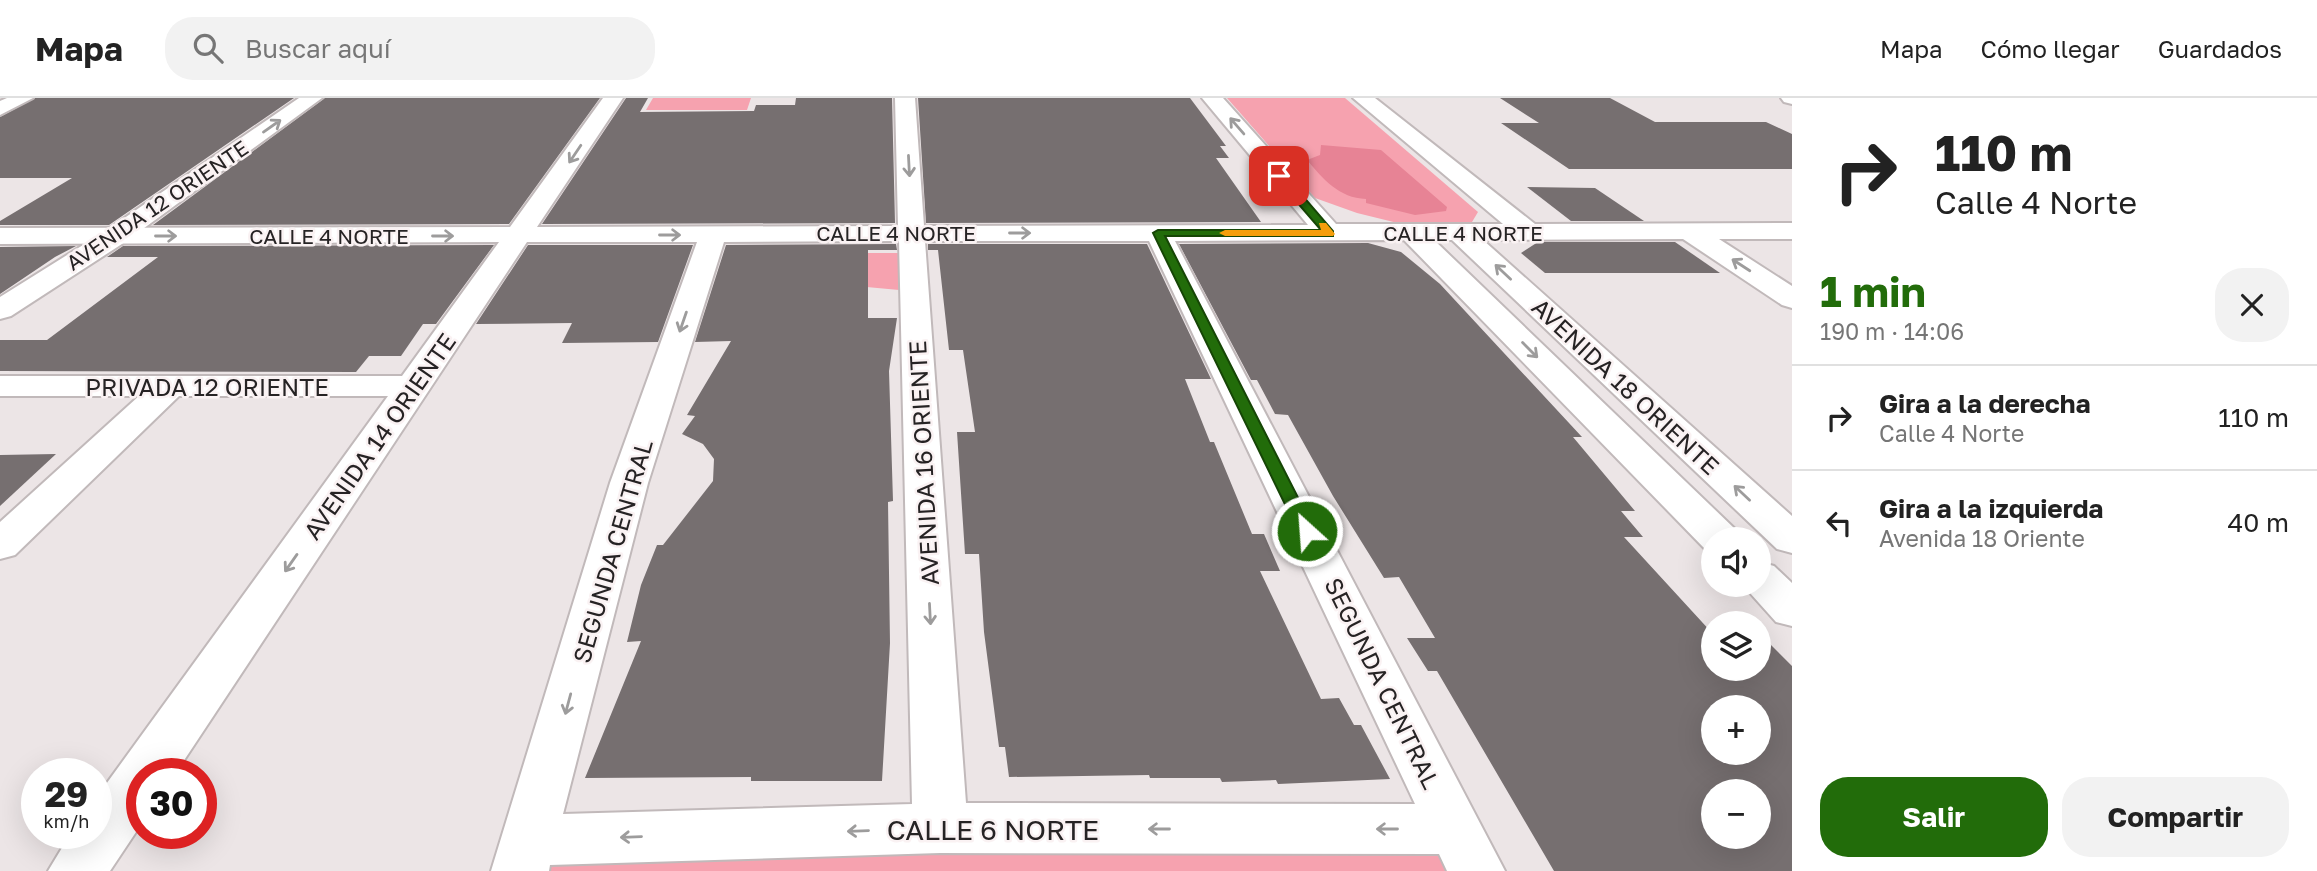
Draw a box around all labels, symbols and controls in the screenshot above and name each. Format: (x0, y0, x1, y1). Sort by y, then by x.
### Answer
search box (165, 17, 655, 80)
text: Mapa (35, 29, 123, 68)
icon: search (189, 29, 227, 67)
text: Buscar aquí (245, 33, 391, 64)
text: Mapa (1880, 34, 1943, 63)
text: Cómo llegar (1981, 34, 2120, 63)
text: Guardados (2158, 34, 2282, 63)
one-way arrow (1229, 118, 1245, 136)
one-way arrow (262, 119, 281, 133)
text: 110 m (1935, 123, 2072, 182)
icon: right (1820, 126, 1911, 217)
street label: AVENIDA 12 ORIENTE (61, 134, 253, 276)
one-way arrow (568, 144, 582, 164)
pin (1249, 146, 1309, 206)
one-way arrow (902, 154, 915, 177)
icon: arrive (1260, 157, 1298, 195)
text: Calle 4 Norte (1935, 183, 2137, 221)
street label: CALLE 4 NORTE (816, 220, 976, 246)
street label: CALLE 4 NORTE (1383, 220, 1543, 246)
street label: CALLE 4 NORTE (249, 223, 409, 249)
one-way arrow (1008, 226, 1031, 240)
one-way arrow (658, 228, 681, 242)
one-way arrow (154, 229, 177, 243)
one-way arrow (431, 229, 454, 243)
one-way arrow (1732, 258, 1751, 273)
one-way arrow (1494, 264, 1512, 280)
text: 1 min (1820, 266, 1926, 316)
button: close (2215, 268, 2289, 342)
street label: AVENIDA 18 ORIENTE (1526, 292, 1726, 480)
one-way arrow (676, 311, 688, 333)
text: 190 m · 14:06 (1820, 317, 1964, 345)
street label: AVENIDA 14 ORIENTE (297, 327, 461, 545)
street label: AVENIDA 16 ORIENTE (902, 340, 944, 586)
one-way arrow (1522, 342, 1539, 359)
street label: PRIVADA 12 ORIENTE (85, 372, 329, 401)
text: Gira a la derecha (1879, 388, 2091, 419)
icon: right (1820, 399, 1858, 437)
text: 110 m (2218, 402, 2289, 433)
text: Calle 4 Norte (1879, 419, 2024, 447)
street label: SEGUNDA CENTRAL (566, 436, 658, 666)
one-way arrow (1733, 485, 1751, 501)
text: Gira a la izquierda (1879, 493, 2103, 524)
position arrow (1270, 494, 1344, 568)
icon: left (1820, 504, 1858, 542)
text: 40 m (2228, 507, 2289, 538)
text: Avenida 18 Oriente (1879, 524, 2085, 552)
map controls (1701, 527, 1771, 849)
button: sound (1701, 527, 1771, 597)
one-way arrow (284, 552, 298, 572)
street label: SEGUNDA CENTRAL (1319, 573, 1447, 794)
one-way arrow (924, 602, 937, 625)
button: layers (1701, 611, 1771, 681)
one-way arrow (561, 692, 574, 715)
button: + (1701, 695, 1771, 765)
speed limit sign: 30 (126, 758, 217, 849)
text: 29 (45, 773, 88, 815)
button: Salir (1820, 777, 2048, 857)
button: Compartir (2062, 777, 2289, 857)
button: − (1701, 779, 1771, 849)
text: km/h (44, 810, 89, 832)
street label: CALLE 6 NORTE (887, 813, 1099, 846)
one-way arrow (1148, 822, 1171, 836)
one-way arrow (1375, 822, 1398, 836)
one-way arrow (847, 824, 870, 837)
one-way arrow (620, 831, 643, 844)

